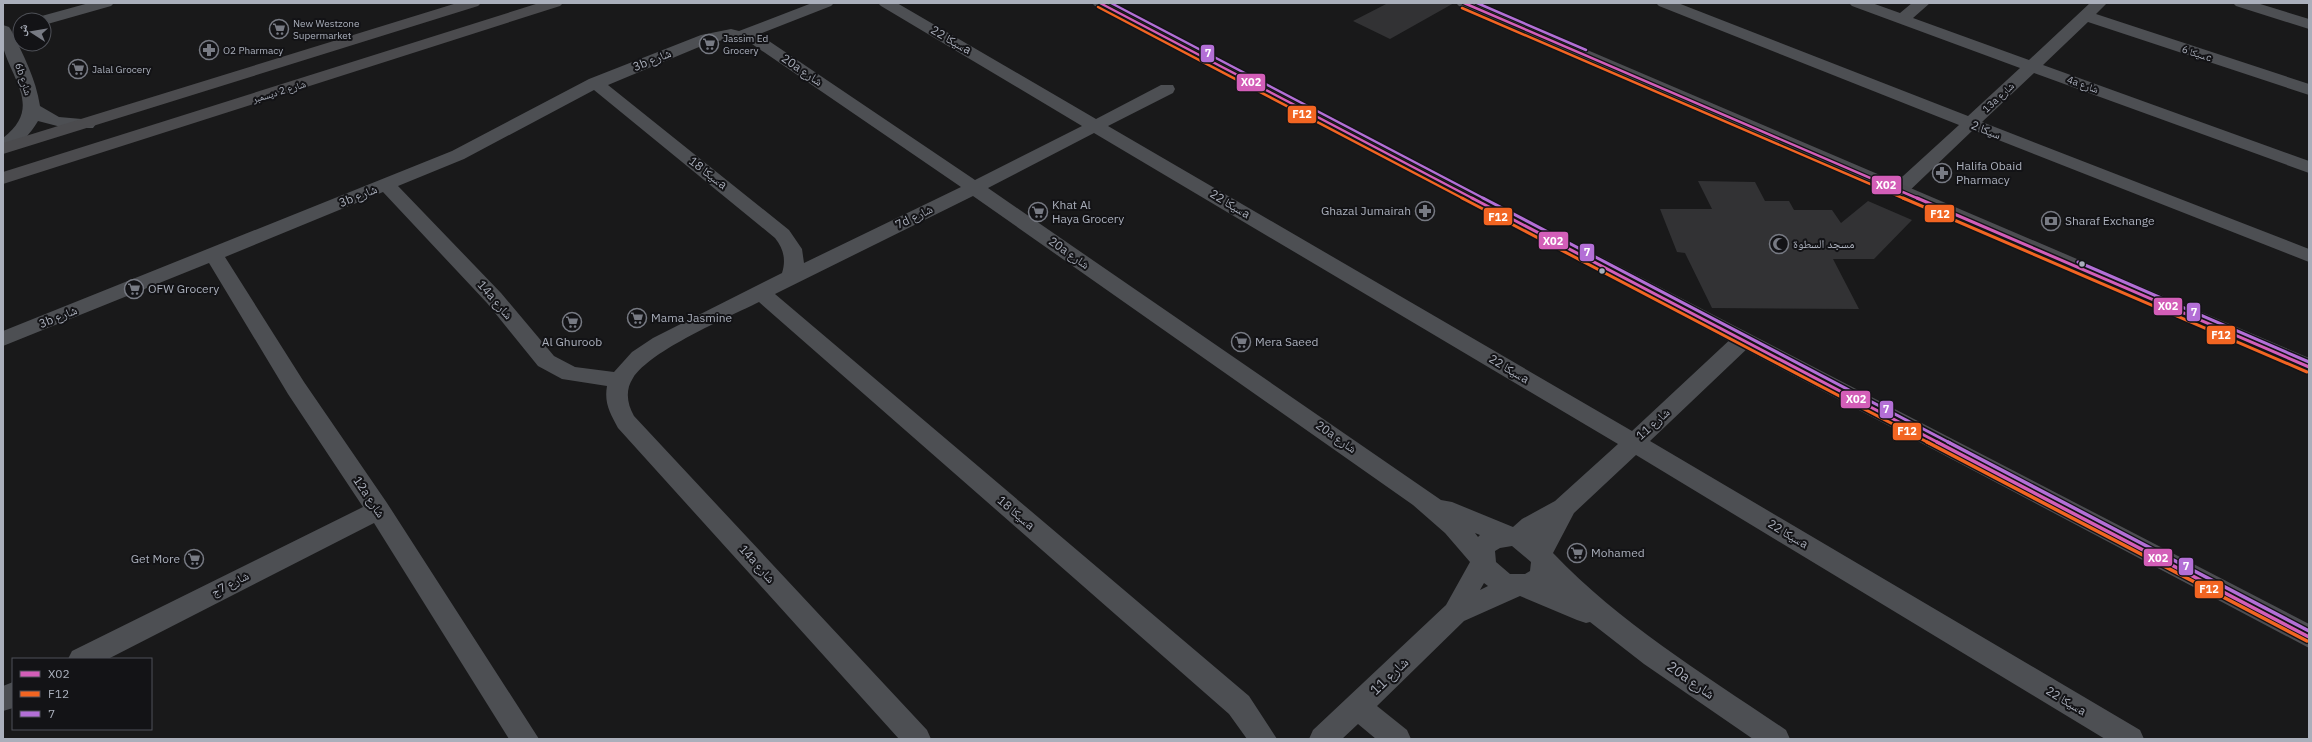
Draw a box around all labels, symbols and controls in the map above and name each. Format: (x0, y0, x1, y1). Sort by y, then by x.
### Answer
north arrow (12, 12, 52, 52)
place label: New Westzone Supermarket (293, 17, 360, 42)
supermarket icon: New Westzone Supermarket (268, 18, 290, 40)
text: ش (14, 22, 31, 37)
street label: سيكا 22a (928, 22, 975, 58)
place label: Jassim Ed Grocery (723, 32, 768, 57)
supermarket icon: Jassim Ed Grocery (698, 33, 720, 55)
pharmacy icon: O2 Pharmacy (198, 39, 220, 61)
street label: سيكا 6c (2180, 43, 2213, 64)
place label: O2 Pharmacy (223, 44, 283, 57)
line badge: 7 (1200, 44, 1215, 63)
street label: 3b شارع (631, 45, 674, 75)
text: 7 (1205, 46, 1212, 60)
street label: 20a شارع (778, 50, 826, 90)
supermarket icon: Jalal Grocery (67, 58, 89, 80)
street label: 6b شارع (12, 61, 35, 97)
place label: Jalal Grocery (92, 63, 151, 76)
line badge: X02 (1236, 73, 1266, 92)
street label: 4a شارع (2065, 73, 2101, 96)
text: X02 (1241, 75, 1262, 89)
street label: شارع 2 ديسمبر (250, 77, 308, 106)
street label: 13a شارع (1980, 79, 2017, 115)
line badge: F12 (1287, 105, 1317, 124)
text: F12 (1292, 107, 1312, 121)
street label: سيكا 2 (1969, 117, 2003, 142)
street label: سيكا 18a (686, 153, 731, 193)
place label: Halifa Obaid Pharmacy (1956, 158, 2022, 187)
pharmacy icon: Halifa Obaid Pharmacy (1931, 162, 1953, 184)
line badge: X02 (1871, 175, 1902, 195)
text: X02 (1876, 178, 1897, 192)
street label: 3b شارع (337, 181, 380, 211)
street label: سيكا 22a (1207, 186, 1254, 222)
place label: Khat Al Haya Grocery (1052, 197, 1124, 226)
pharmacy icon: Ghazal Jumairah (1414, 200, 1436, 222)
street label: 7d شارع (893, 201, 935, 233)
supermarket icon: Khat Al Haya Grocery (1027, 201, 1049, 223)
place label: Ghazal Jumairah (1321, 203, 1411, 218)
line badge: F12 (1924, 204, 1955, 223)
line badge: F12 (1483, 207, 1513, 226)
text: F12 (1930, 207, 1950, 221)
text: F12 (1488, 210, 1508, 224)
bank icon: Sharaf Exchange (2040, 210, 2062, 232)
place label: Sharaf Exchange (2065, 213, 2155, 228)
line badge: X02 (1538, 231, 1569, 250)
street label: 20a شارع (1045, 233, 1093, 273)
mosque icon: مسجد السطوة (1768, 233, 1790, 255)
text: X02 (1543, 234, 1564, 248)
place label: مسجد السطوة (1793, 236, 1854, 251)
line badge: 7 (1579, 243, 1595, 262)
text: 7 (1584, 245, 1591, 259)
unlabelled marker (2077, 259, 2087, 269)
unlabelled marker (1597, 266, 1607, 276)
street label: 14a شارع (474, 277, 516, 323)
supermarket icon: OFW Grocery (123, 278, 145, 300)
place label: OFW Grocery (148, 281, 219, 296)
line badge: X02 (2153, 297, 2183, 316)
text: X02 (2158, 299, 2179, 313)
street label: 3b شارع (37, 302, 80, 332)
line badge: 7 (2186, 302, 2201, 322)
text: 7 (2191, 305, 2198, 319)
supermarket icon: Mama Jasmine (626, 307, 648, 329)
place label: Mama Jasmine (651, 310, 733, 325)
supermarket icon: Al Ghuroob (561, 311, 583, 333)
line badge: F12 (2206, 325, 2236, 345)
text: F12 (2211, 328, 2231, 342)
supermarket icon: Mera Saeed (1230, 331, 1252, 353)
place label: Al Ghuroob (542, 334, 602, 349)
place label: Mera Saeed (1255, 334, 1318, 349)
street label: سيكا 22a (1486, 351, 1533, 387)
line badge: X02 (1840, 390, 1871, 409)
text: X02 (1846, 392, 1867, 406)
line badge: 7 (1879, 400, 1894, 419)
text: 7 (1883, 402, 1890, 416)
street label: شارع 11 (1633, 405, 1673, 443)
street label: 20a شارع (1312, 417, 1360, 457)
line badge: F12 (1892, 422, 1922, 441)
text: F12 (1897, 424, 1917, 438)
street label: 12a شارع (349, 473, 389, 521)
street label: سيكا 18a (995, 492, 1038, 533)
street label: سيكا 22a (1765, 516, 1812, 552)
street label: 14a شارع (736, 541, 779, 587)
supermarket icon: Mohamed (1566, 542, 1588, 564)
place label: Mohamed (1591, 545, 1645, 560)
supermarket icon: Get More (183, 548, 205, 570)
line badge: X02 (2143, 548, 2173, 567)
place label: Get More (131, 551, 180, 566)
text: X02 (2148, 551, 2169, 565)
line badge: 7 (2178, 557, 2194, 576)
text: 7 (2183, 559, 2190, 573)
street label: شارع 7ج (208, 568, 252, 600)
line badge: F12 (2194, 580, 2224, 599)
text: F12 (2199, 582, 2219, 596)
street label: شارع 11 (1366, 653, 1413, 699)
street label: 20a شارع (1663, 657, 1718, 704)
legend (12, 658, 152, 730)
text: X02 (48, 666, 70, 681)
street label: سيكا 22a (2043, 683, 2090, 719)
text: F12 (48, 686, 69, 701)
text: 7 (48, 706, 55, 721)

